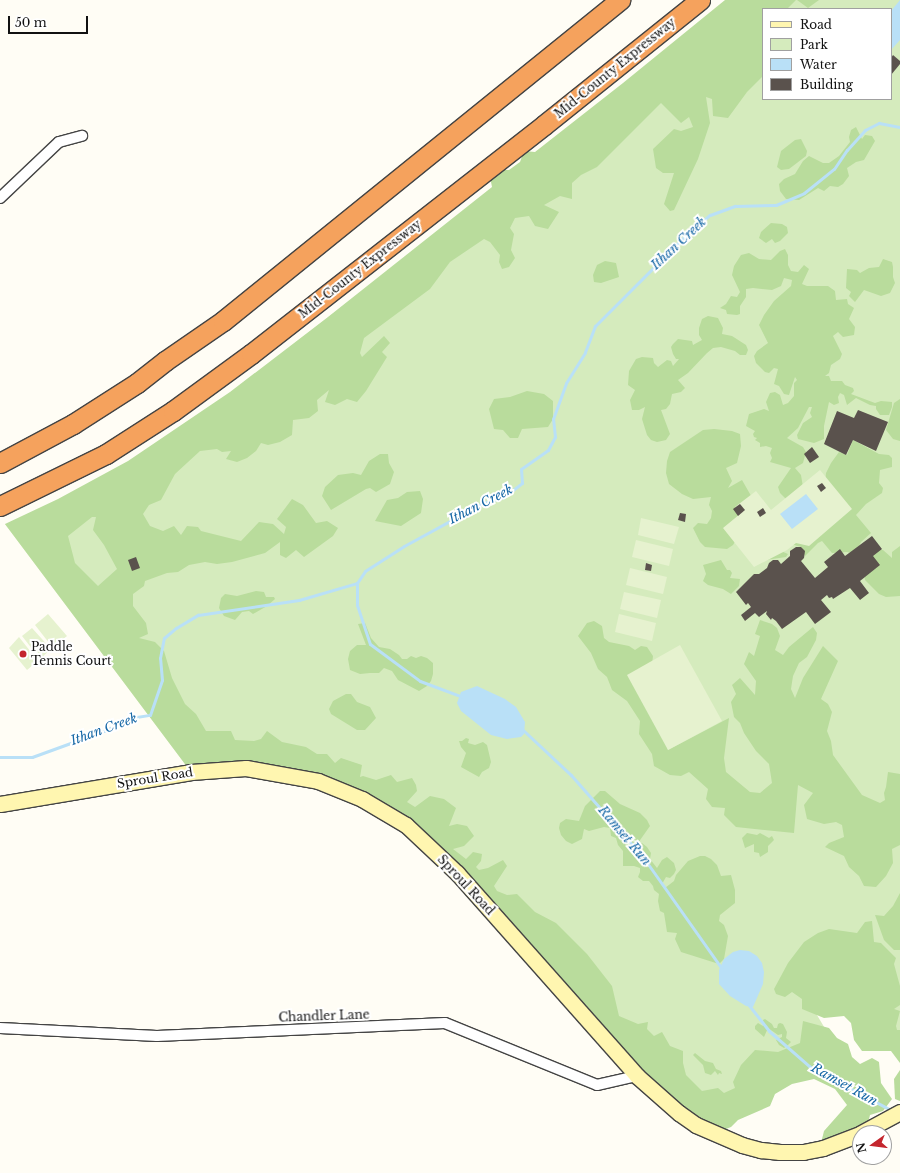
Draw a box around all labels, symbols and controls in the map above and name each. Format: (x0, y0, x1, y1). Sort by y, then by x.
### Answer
scale bar (10, 8, 90, 34)
legend (762, 8, 892, 100)
text: 50 m (15, 15, 47, 30)
street label: Mid-County Expressway (551, 15, 679, 121)
text: Road (800, 17, 832, 32)
text: Park (800, 37, 828, 52)
text: Water (800, 57, 837, 72)
text: Building (800, 77, 853, 92)
water label: Ithan Creek (648, 214, 710, 274)
street label: Mid-County Expressway (296, 217, 424, 321)
water label: Ithan Creek (446, 482, 516, 528)
place label: Paddle Tennis Court (31, 640, 112, 668)
marker: Paddle Tennis Court (18, 649, 28, 659)
water label: Ithan Creek (68, 711, 140, 749)
street label: Sproul Road (116, 765, 194, 791)
water label: Ramset Run (594, 803, 654, 869)
street label: Sproul Road (435, 852, 497, 918)
street label: Chandler Lane (278, 1007, 370, 1025)
water label: Ramset Run (808, 1060, 880, 1110)
north arrow (852, 1125, 892, 1165)
text: N (853, 1141, 869, 1154)

